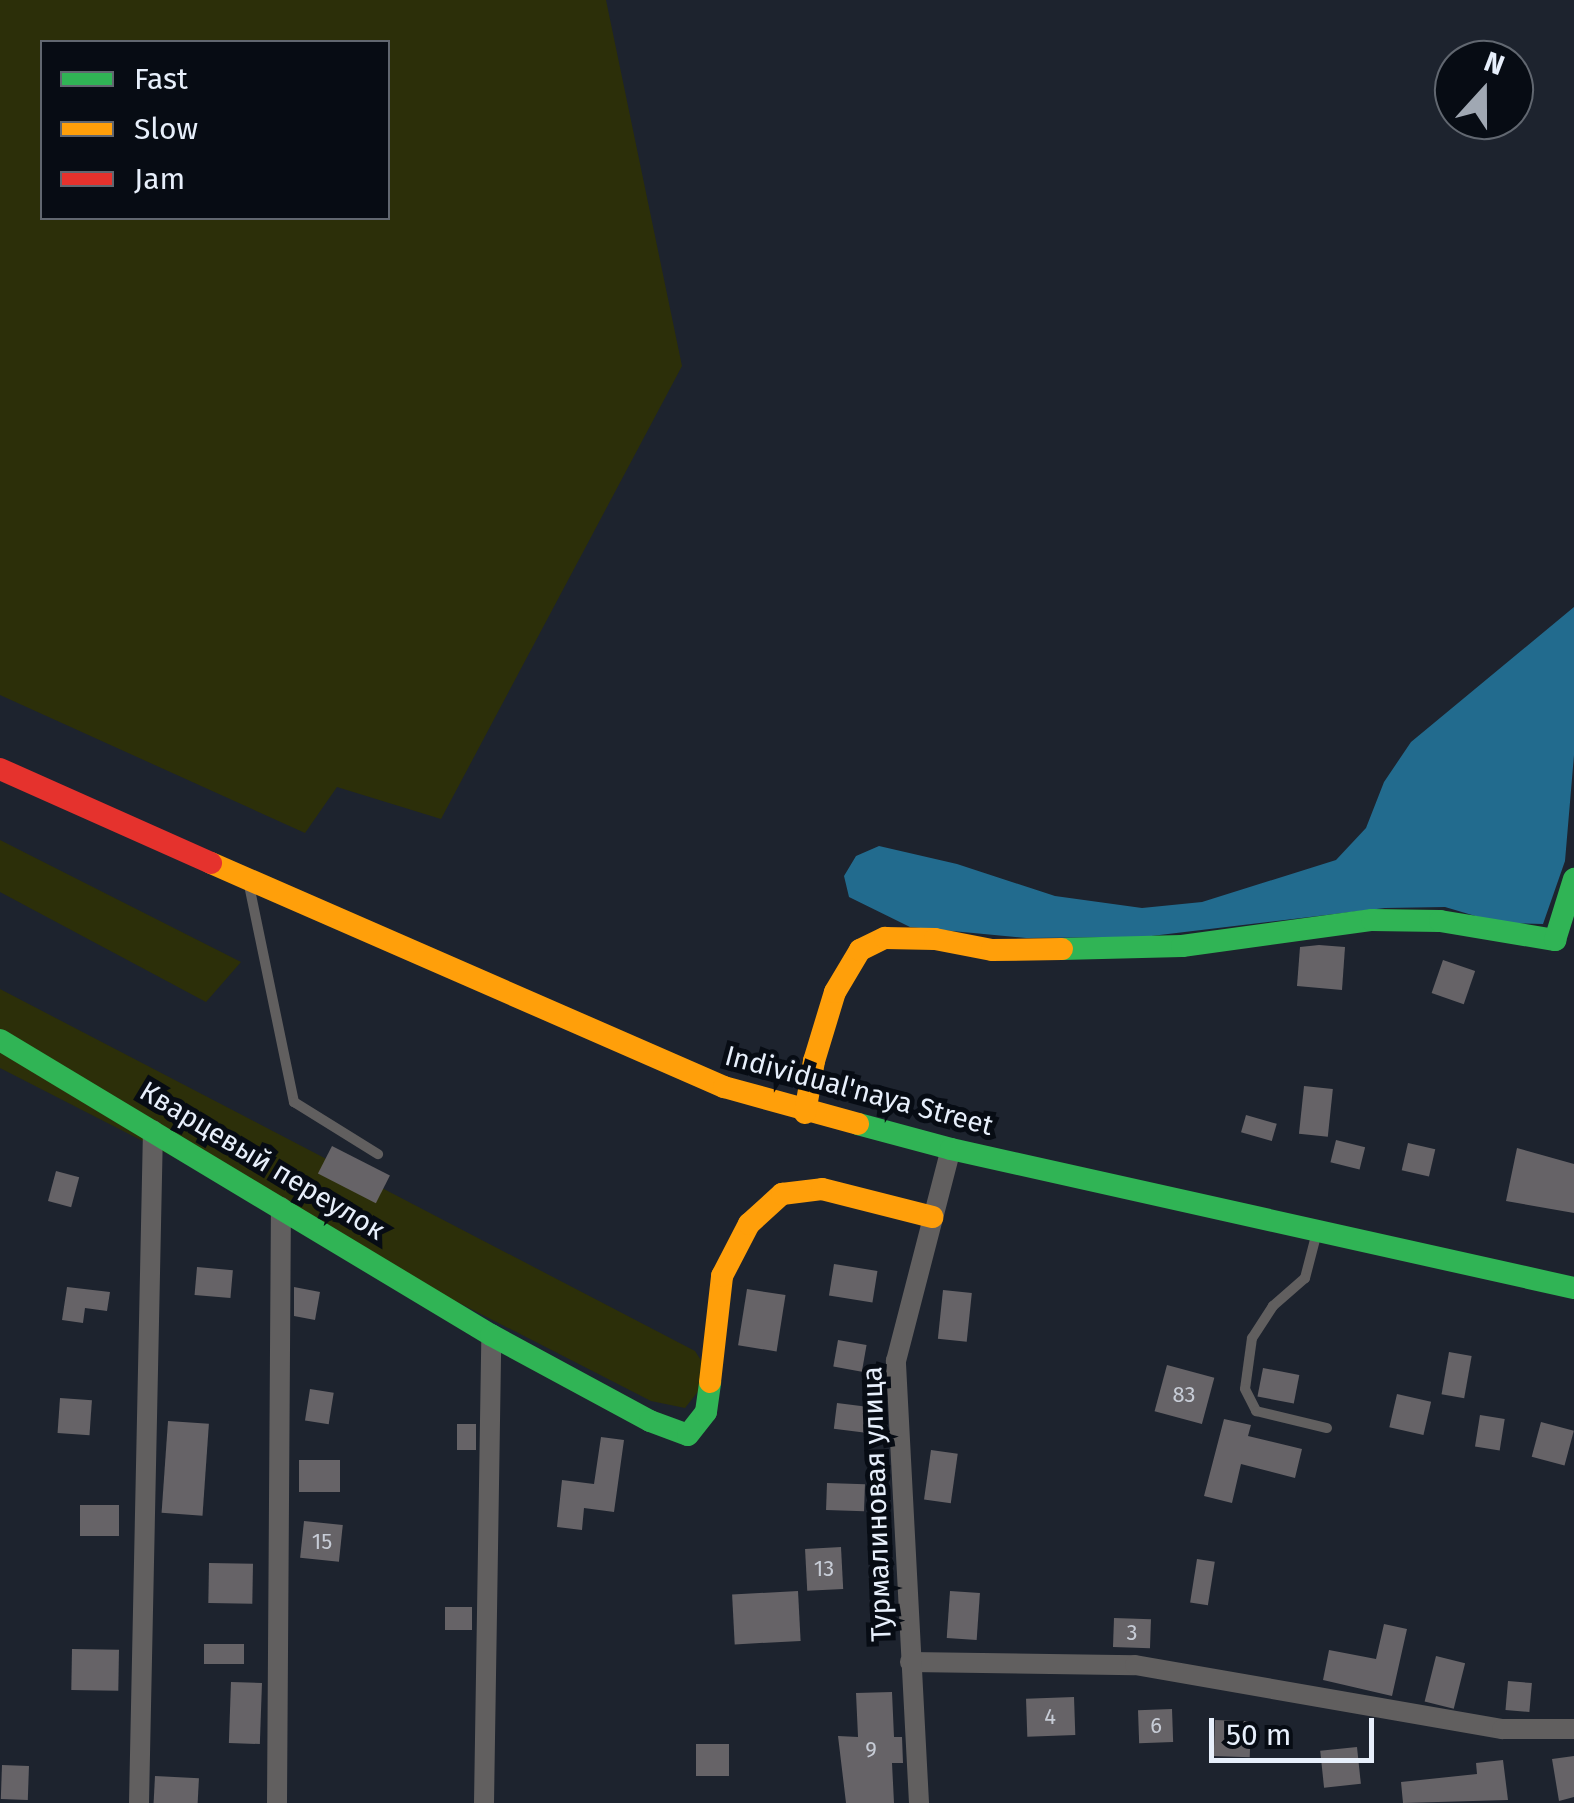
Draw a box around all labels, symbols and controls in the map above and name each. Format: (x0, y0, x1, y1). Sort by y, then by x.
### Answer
legend (40, 40, 390, 220)
north arrow (1434, 40, 1534, 140)
text: N (1480, 45, 1509, 82)
text: Fast (134, 61, 188, 97)
text: Slow (134, 111, 198, 147)
text: Jam (134, 161, 185, 197)
street label: Individual'naya Street (721, 1039, 997, 1143)
street label: Кварцевый переулок (133, 1075, 391, 1247)
street label: Турмалиновая улица (855, 1366, 899, 1642)
house number: 83 (1172, 1382, 1196, 1408)
house number: 15 (312, 1529, 332, 1555)
house number: 13 (814, 1556, 834, 1582)
house number: 3 (1127, 1620, 1137, 1646)
scale bar (1214, 1698, 1379, 1760)
house number: 4 (1044, 1704, 1056, 1730)
house number: 6 (1150, 1713, 1162, 1739)
text: 50 m (1226, 1717, 1291, 1753)
house number: 9 (865, 1737, 877, 1763)

